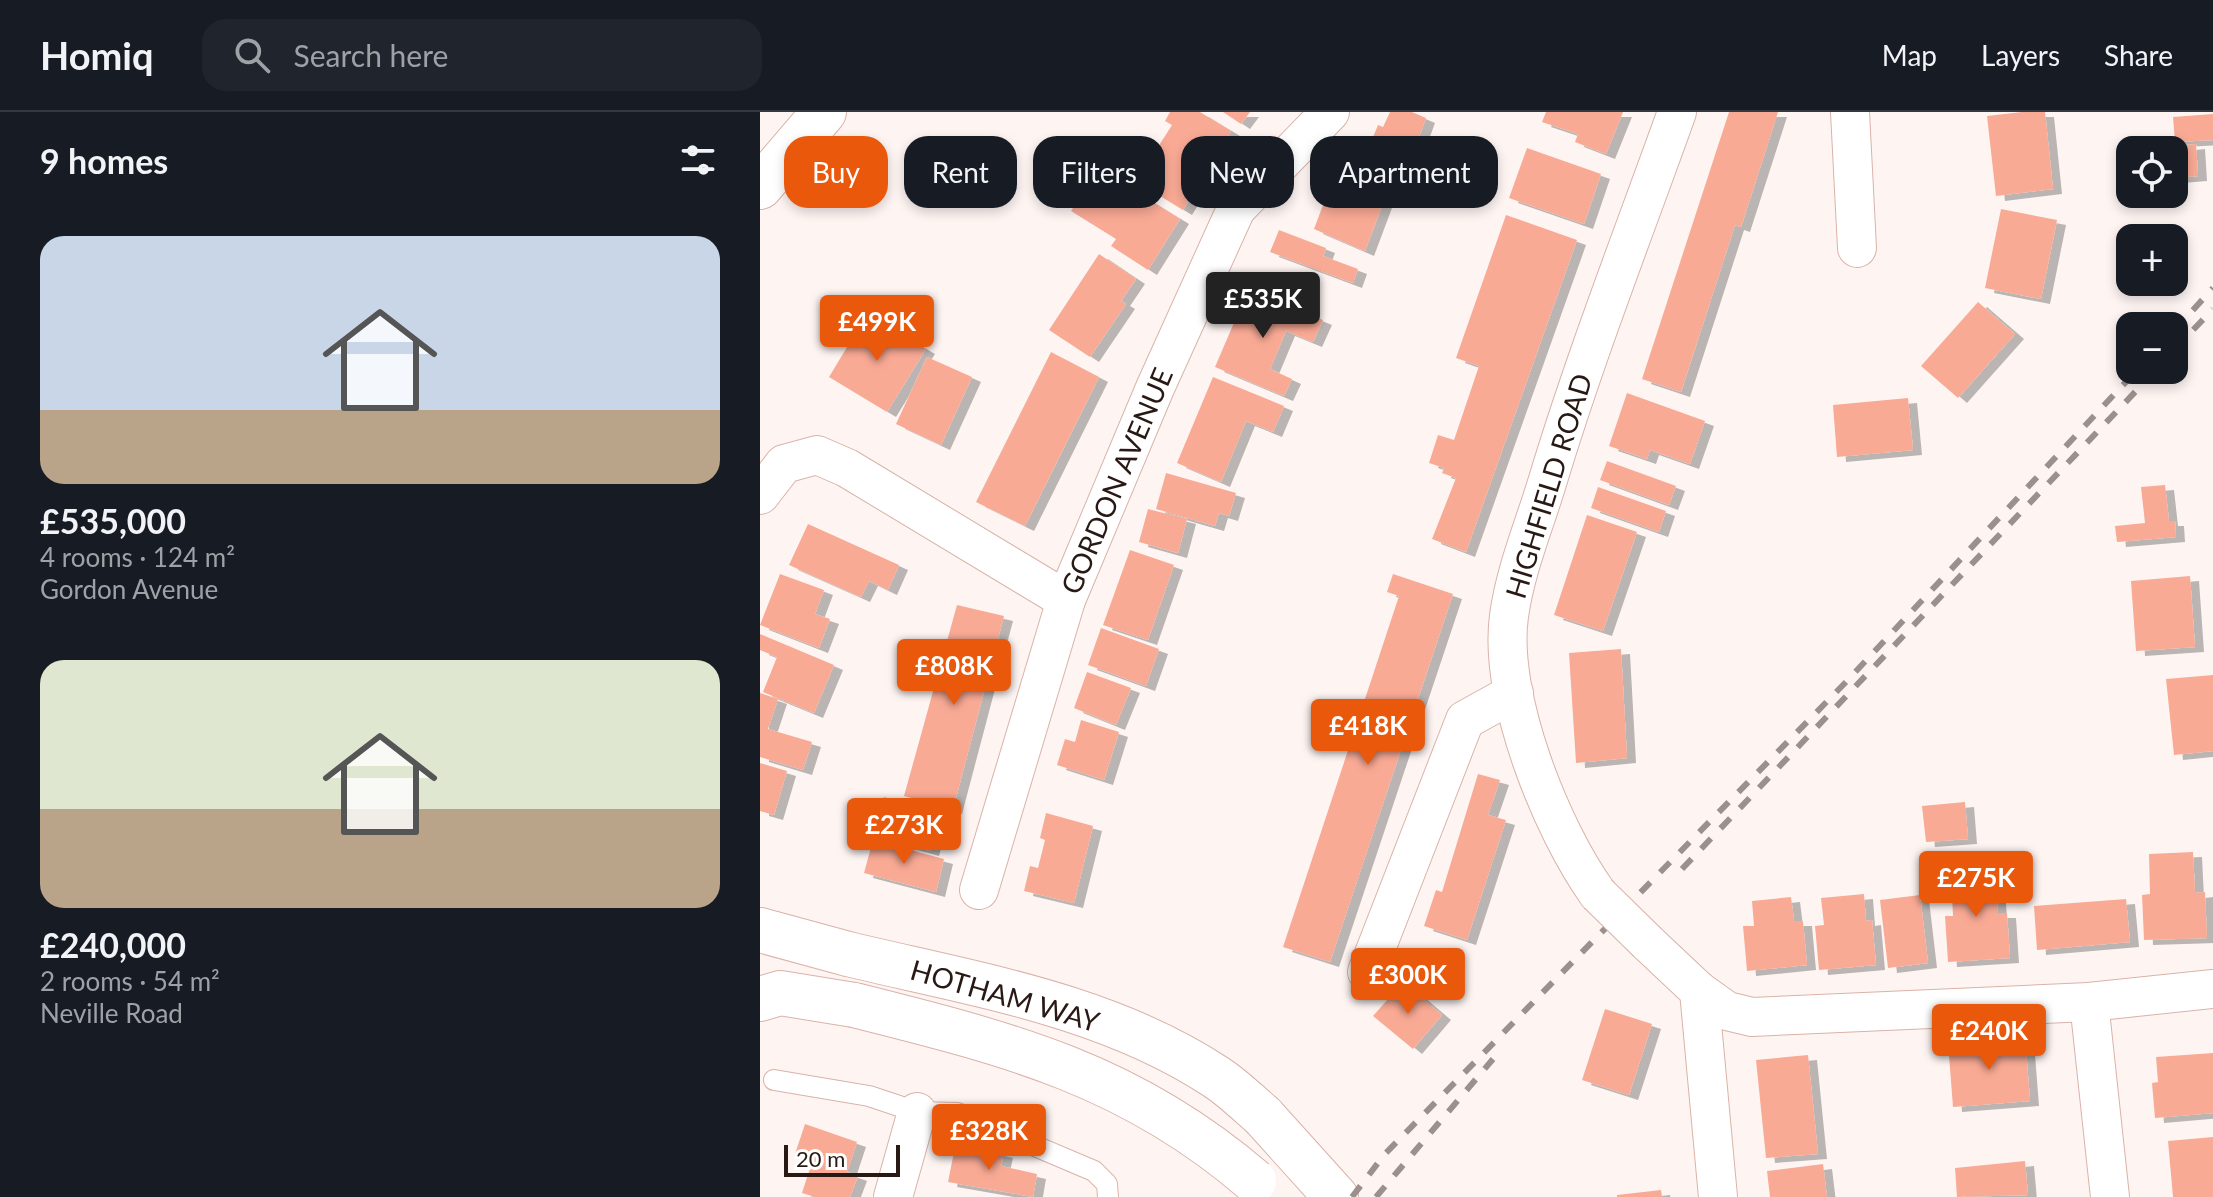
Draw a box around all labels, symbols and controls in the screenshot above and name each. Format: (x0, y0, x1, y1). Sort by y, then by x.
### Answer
search box (202, 19, 762, 91)
text: Homiq (40, 32, 154, 78)
icon: search (230, 33, 274, 77)
text: Search here (294, 37, 448, 73)
text: Map (1882, 38, 1937, 72)
text: Layers (1981, 38, 2060, 72)
text: Share (2104, 38, 2173, 72)
chip: Buy (784, 136, 888, 208)
chip: Rent (904, 136, 1017, 208)
chip: Filters (1033, 136, 1165, 208)
chip: New (1181, 136, 1294, 208)
chip: Apartment (1310, 136, 1498, 208)
map controls (2116, 136, 2188, 384)
button: locate (2116, 136, 2188, 208)
icon: filters (676, 138, 720, 182)
text: 9 homes (40, 140, 168, 181)
button: + (2116, 224, 2188, 296)
pin: £535K (1207, 272, 1319, 340)
text: £535K (1224, 282, 1302, 314)
icon: home (308, 288, 452, 432)
pin: £499K (821, 295, 933, 363)
text: £499K (838, 305, 916, 337)
button: − (2116, 312, 2188, 384)
street label: GORDON AVENUE (1053, 362, 1179, 599)
street label: HIGHFIELD ROAD (1498, 369, 1598, 602)
text: £535,000 (40, 500, 186, 541)
text: 4 rooms · 124 m² (40, 541, 235, 573)
text: Gordon Avenue (40, 573, 218, 605)
pin: £808K (898, 639, 1010, 707)
text: £808K (915, 649, 993, 681)
pin: £418K (1312, 699, 1424, 767)
text: £418K (1329, 709, 1407, 741)
icon: home (308, 712, 452, 856)
pin: £273K (848, 798, 960, 866)
text: £273K (865, 808, 943, 840)
pin: £275K (1920, 851, 2032, 919)
text: £275K (1937, 861, 2015, 893)
text: £240,000 (40, 924, 186, 965)
pin: £300K (1352, 948, 1464, 1016)
street label: HOTHAM WAY (907, 952, 1104, 1038)
text: £300K (1369, 958, 1447, 990)
text: 2 rooms · 54 m² (40, 965, 220, 997)
text: Neville Road (40, 997, 183, 1029)
pin: £240K (1933, 1004, 2045, 1072)
text: £240K (1950, 1014, 2028, 1046)
pin: £328K (933, 1104, 1045, 1172)
text: £328K (950, 1114, 1028, 1146)
scale bar (784, 1141, 900, 1177)
text: 20 m (796, 1145, 845, 1172)

